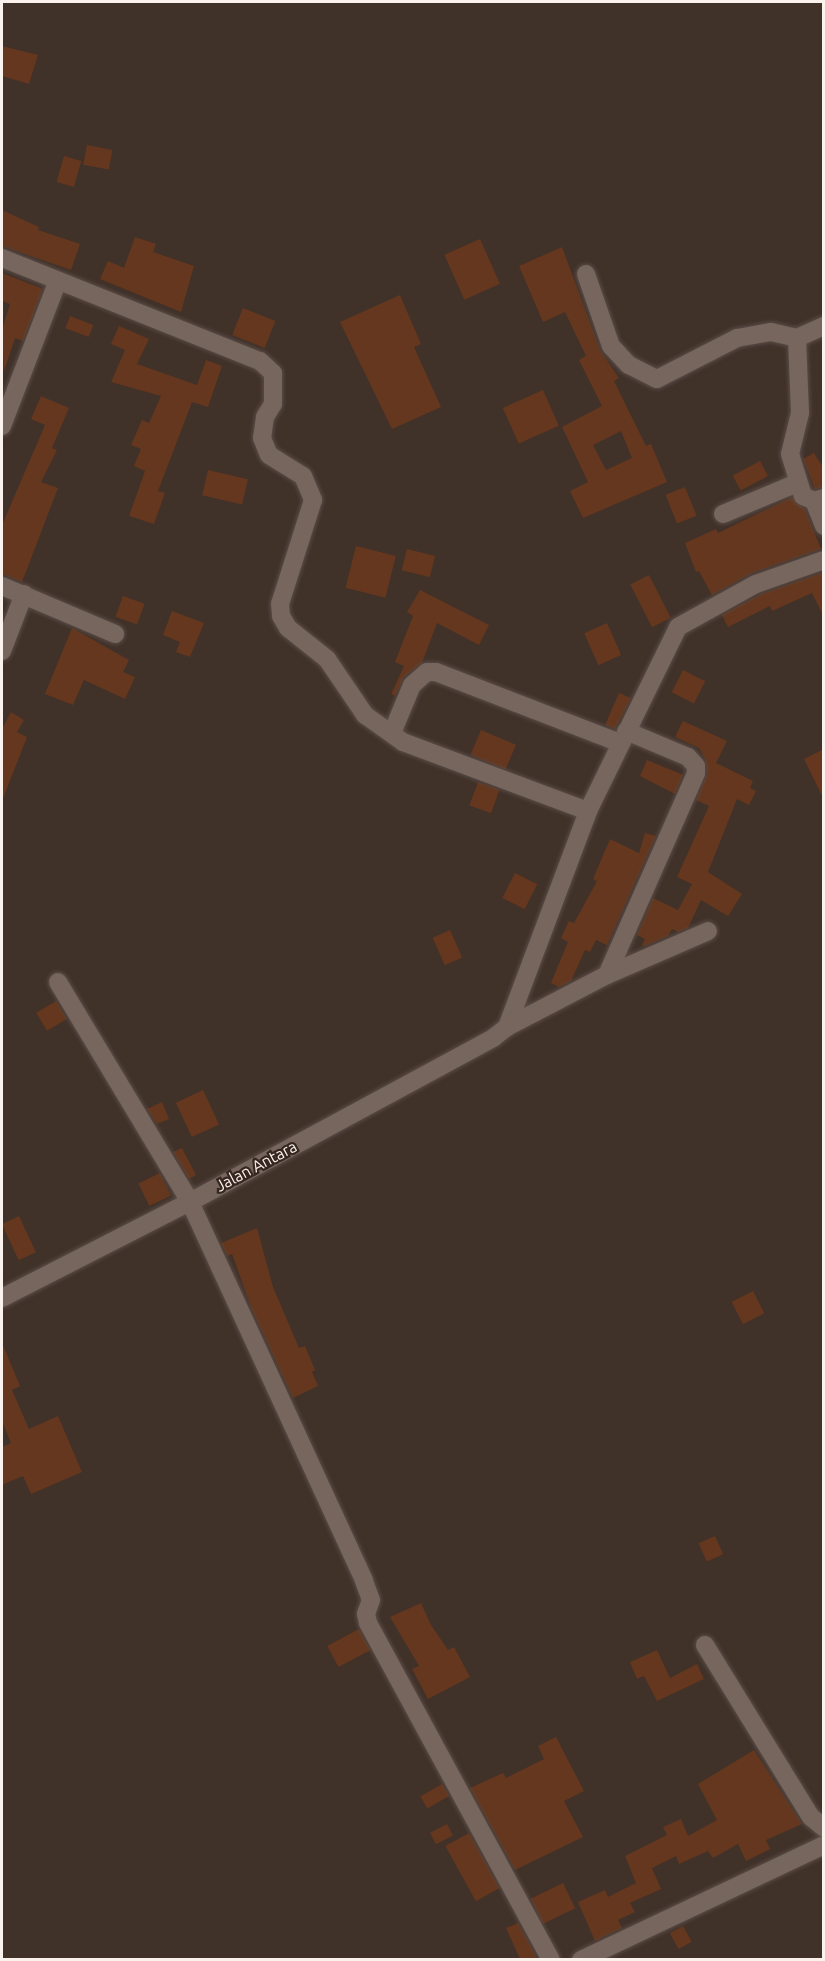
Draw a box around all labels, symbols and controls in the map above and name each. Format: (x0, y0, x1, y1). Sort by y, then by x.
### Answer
street label: Jalan Antara (212, 1136, 300, 1196)

